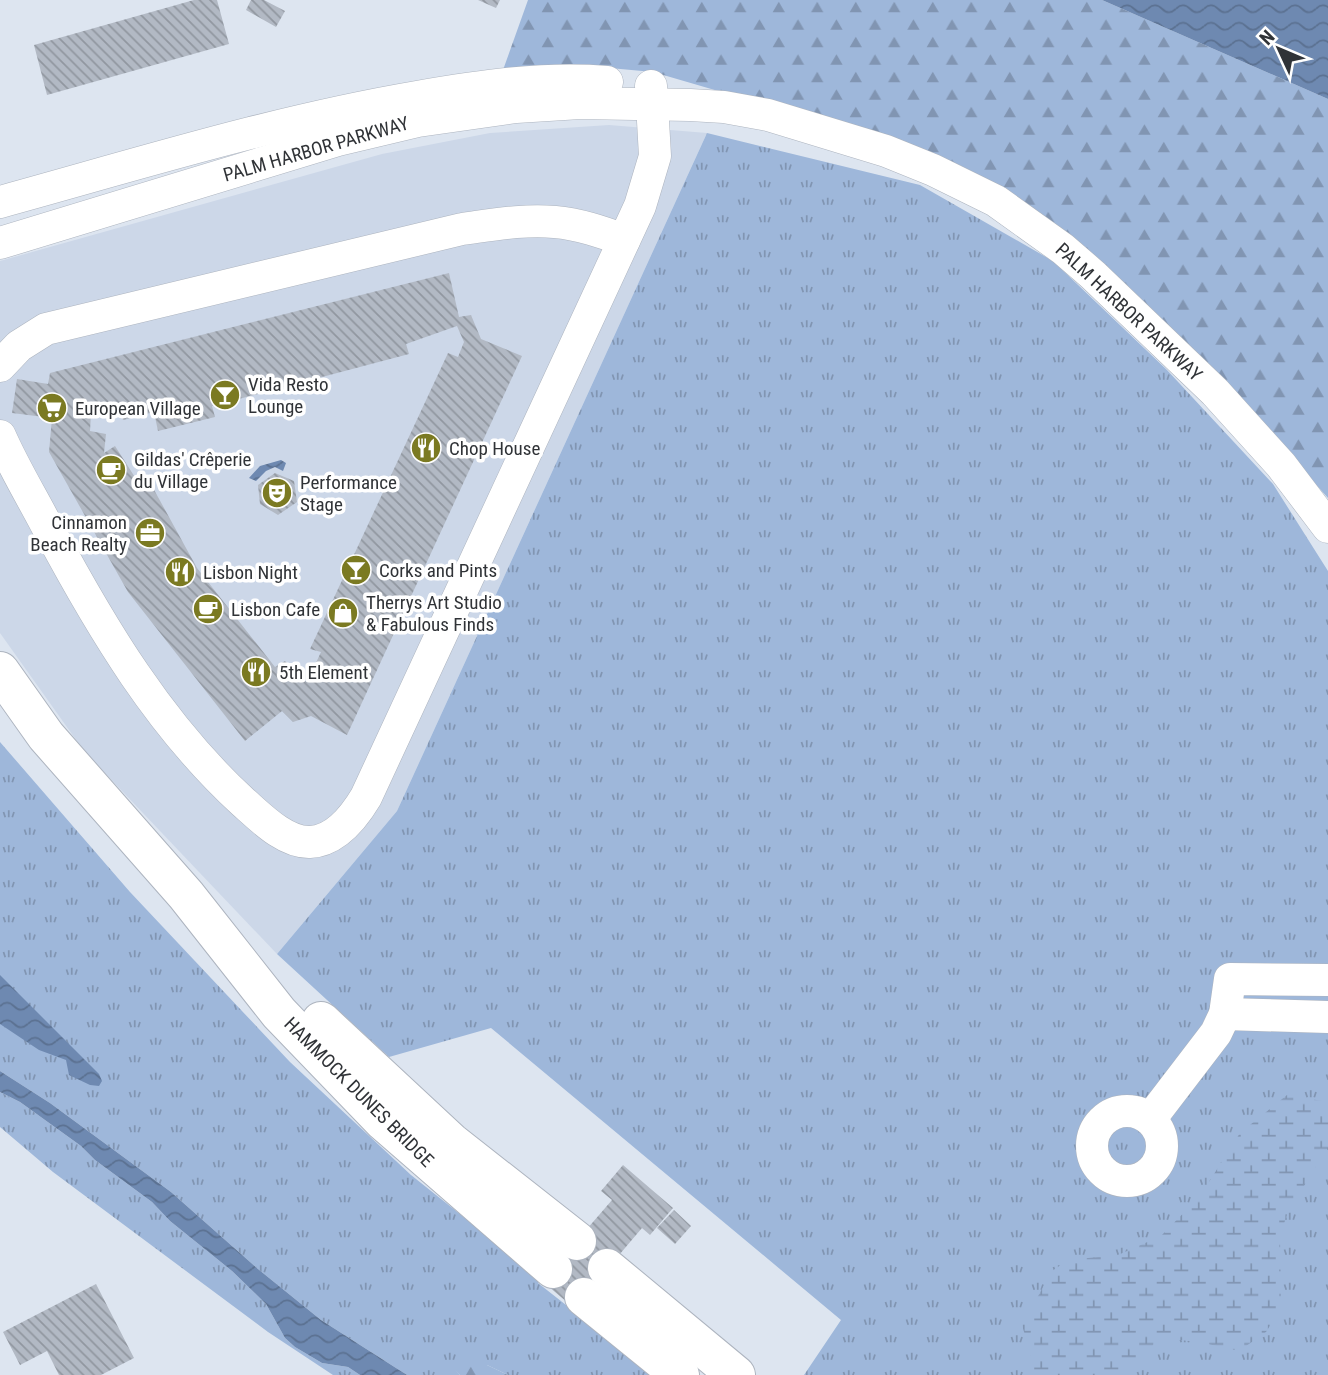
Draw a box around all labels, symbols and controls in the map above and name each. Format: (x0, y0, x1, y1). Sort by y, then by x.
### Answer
north arrow (1244, 14, 1314, 84)
text: N (1255, 25, 1279, 50)
street label: PALM HARBOR PARKWAY (221, 111, 411, 187)
street label: PALM HARBOR PARKWAY (1051, 238, 1207, 386)
place label: Vida Resto Lounge (248, 373, 329, 418)
bar icon: Vida Resto Lounge (208, 378, 242, 412)
supermarket icon: European Village (35, 391, 69, 425)
place label: European Village (75, 397, 201, 420)
restaurant icon: Chop House (409, 431, 443, 465)
place label: Chop House (449, 437, 540, 460)
place label: Gildas' Crêperie du Village (134, 448, 252, 493)
cafe icon: Gildas' Crêperie du Village (94, 453, 128, 487)
place label: Performance Stage (300, 471, 397, 516)
theatre icon: Performance Stage (260, 476, 294, 510)
place label: Cinnamon Beach Realty (30, 511, 127, 556)
office icon: Cinnamon Beach Realty (133, 516, 167, 550)
bar icon: Corks and Pints (339, 553, 373, 587)
restaurant icon: Lisbon Night (163, 555, 197, 589)
place label: Corks and Pints (379, 559, 497, 582)
place label: Lisbon Night (203, 561, 298, 584)
place label: Therrys Art Studio & Fabulous Finds (366, 591, 502, 636)
cafe icon: Lisbon Cafe (191, 592, 225, 626)
shop icon: Therrys Art Studio & Fabulous Finds (326, 596, 360, 630)
place label: Lisbon Cafe (231, 598, 320, 621)
restaurant icon: 5th Element (239, 655, 273, 689)
place label: 5th Element (279, 661, 368, 684)
street label: HAMMOCK DUNES BRIDGE (279, 1012, 439, 1172)

